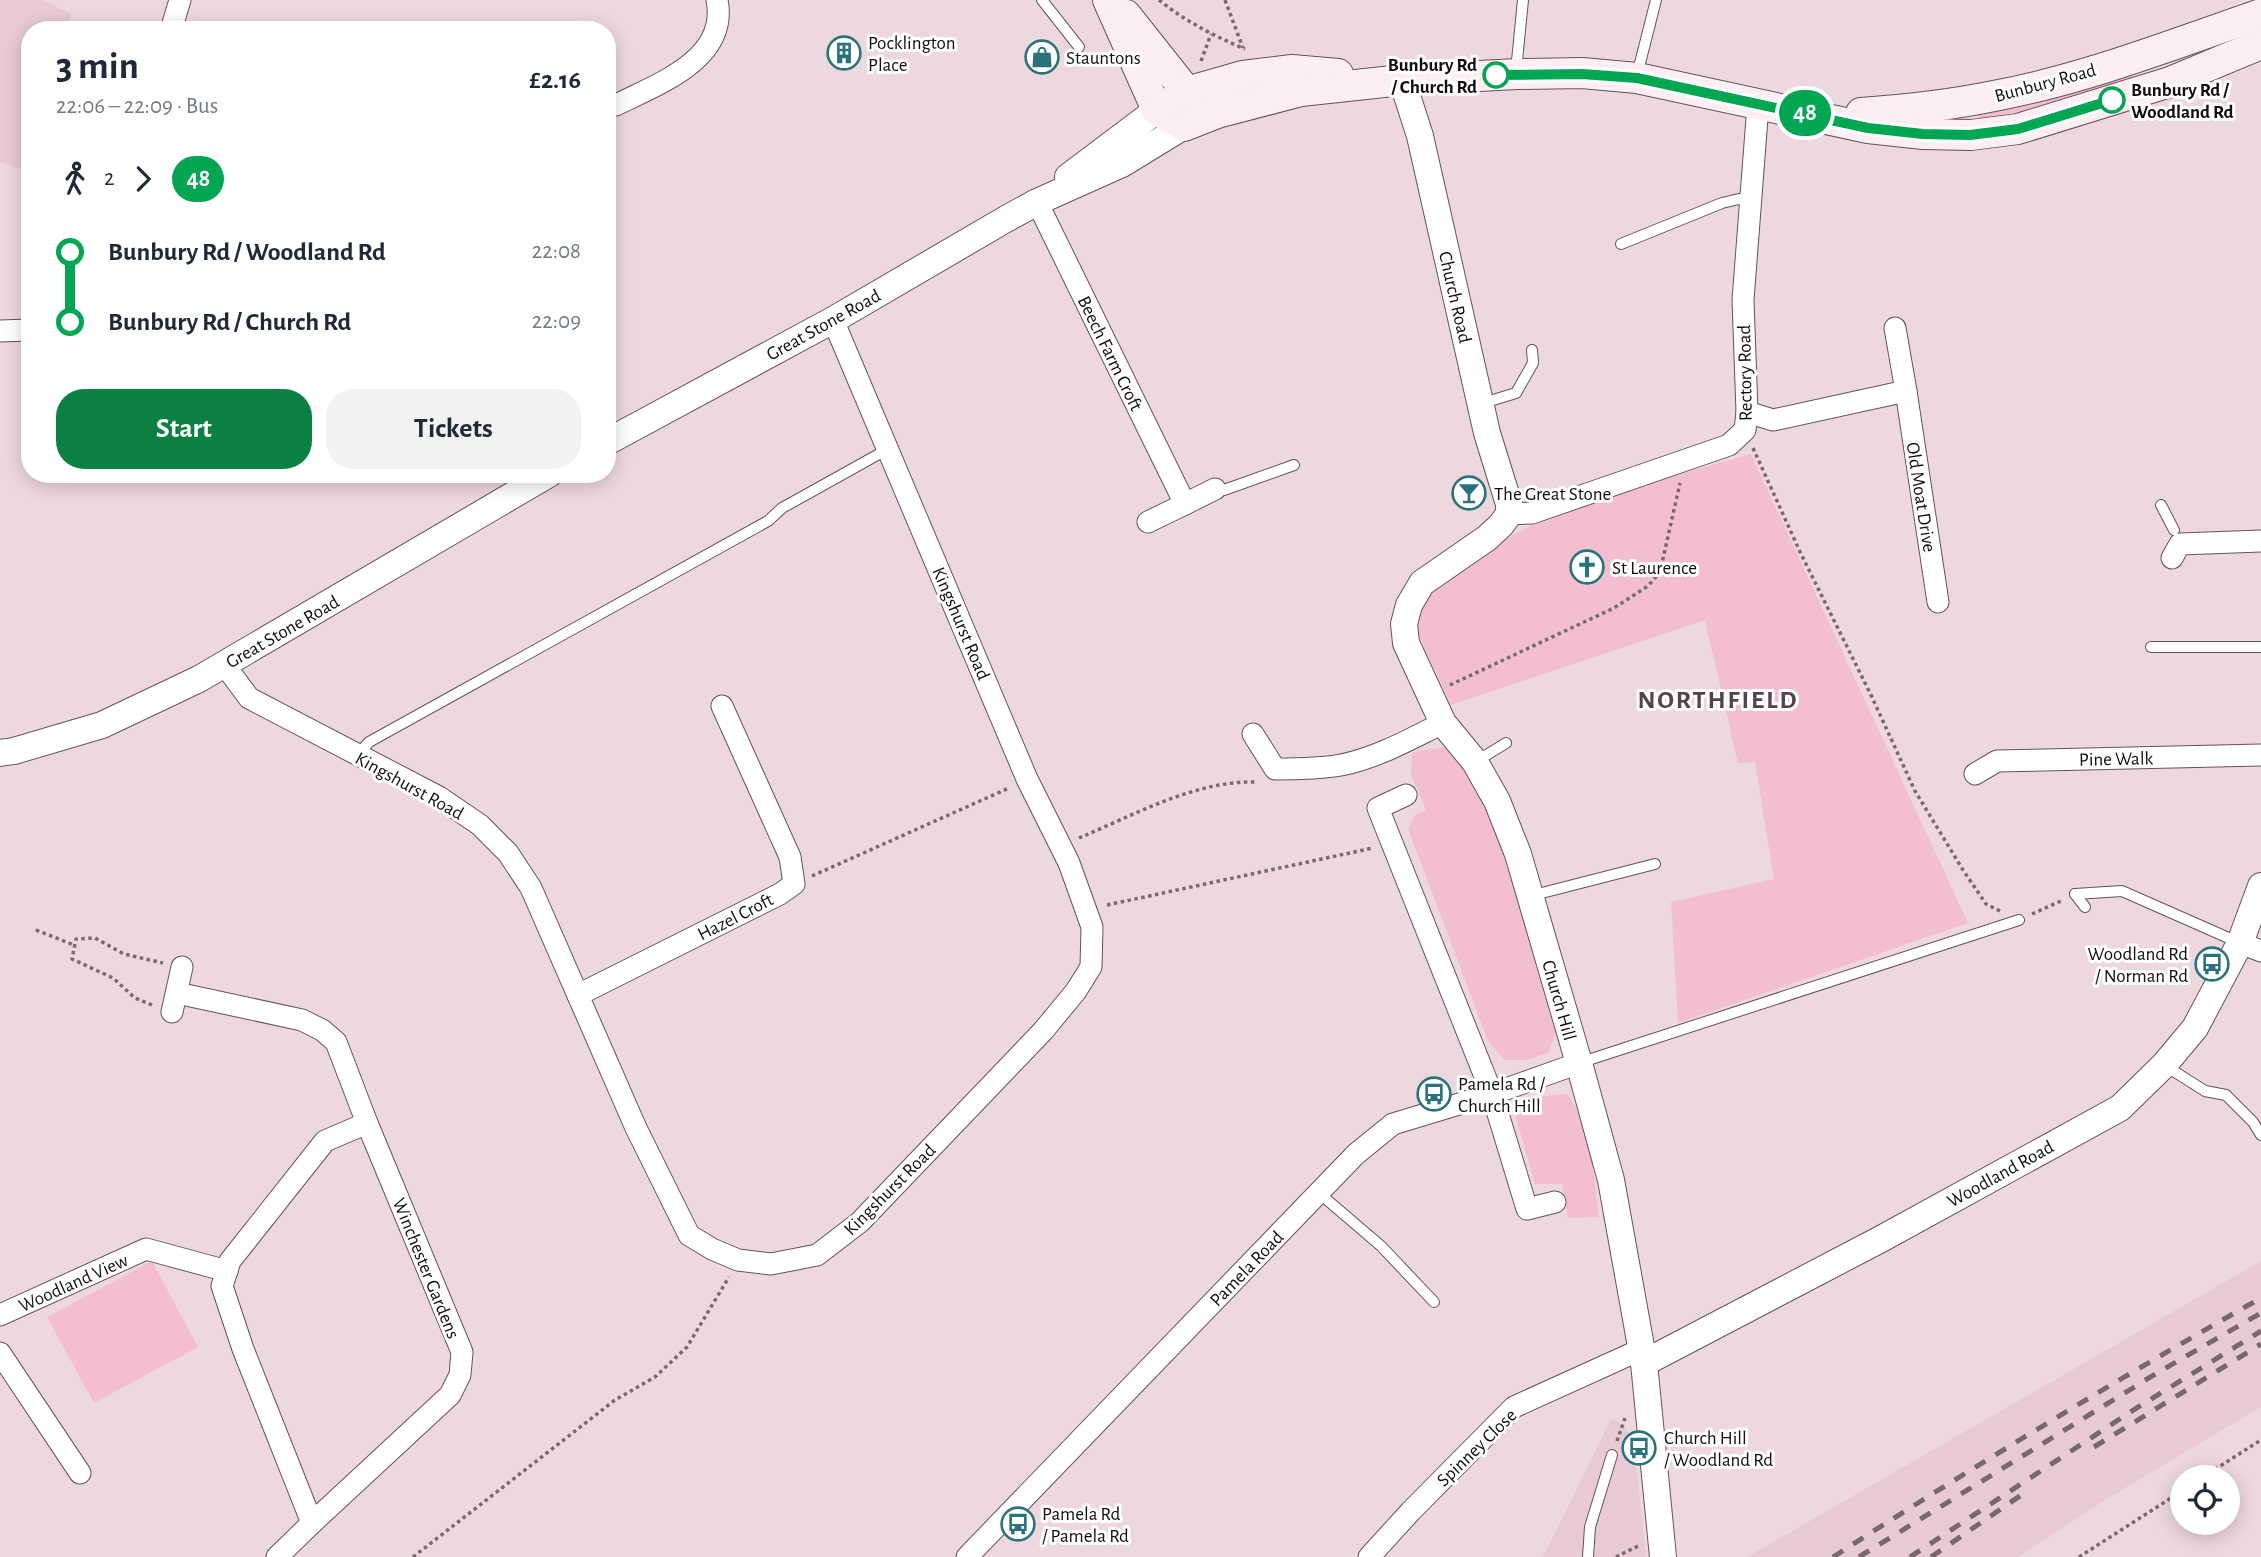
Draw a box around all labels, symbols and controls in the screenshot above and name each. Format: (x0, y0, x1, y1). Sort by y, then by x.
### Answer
building icon: Pocklington Place (825, 34, 863, 72)
place label: Pocklington Place (868, 34, 955, 75)
shop icon: Stauntons (1023, 38, 1061, 76)
text: 3 min (56, 48, 139, 86)
place label: Stauntons (1066, 49, 1141, 68)
place label: Bunbury Rd / Church Rd (1388, 56, 1477, 97)
street label: Bunbury Road (1993, 61, 2098, 106)
marker: Bunbury Rd / Church Rd (1483, 62, 1509, 88)
text: £2.16 (529, 67, 581, 93)
place label: Bunbury Rd / Woodland Rd (2131, 81, 2234, 122)
marker: Bunbury Rd / Woodland Rd (2099, 87, 2125, 113)
line badge: 48 (1773, 90, 1836, 136)
text: 22:06 – 22:09 · Bus (56, 95, 218, 118)
text: 48 (1793, 101, 1817, 125)
icon: walk (56, 160, 94, 198)
icon: forward (124, 160, 162, 198)
text: 2 (104, 167, 114, 190)
text: 48 (186, 167, 210, 191)
text: Bunbury Rd / Woodland Rd (108, 239, 386, 265)
text: 22:08 (532, 240, 581, 263)
street label: Church Road (1435, 250, 1474, 345)
street label: Great Stone Road (763, 286, 884, 364)
street label: Beech Farm Croft (1074, 293, 1146, 414)
text: Bunbury Rd / Church Rd (108, 309, 351, 335)
text: 22:09 (532, 310, 581, 333)
street label: Rectory Road (1735, 325, 1756, 421)
button: Start (56, 389, 312, 469)
button: Tickets (326, 389, 581, 469)
street label: Old Moat Drive (1902, 441, 1939, 554)
bar icon: The Great Stone (1450, 474, 1488, 512)
place label: The Great Stone (1494, 485, 1611, 504)
church icon: St Laurence (1568, 548, 1606, 586)
place label: St Laurence (1612, 559, 1697, 578)
street label: Kingshurst Road (928, 564, 993, 683)
street label: Great Stone Road (223, 592, 343, 672)
district label: NORTHFIELD (1637, 687, 1799, 713)
street label: Kingshurst Road (352, 749, 467, 824)
street label: Pine Walk (2079, 749, 2154, 770)
street label: Hazel Croft (695, 890, 777, 944)
place label: Woodland Rd / Norman Rd (2088, 945, 2188, 986)
bus stop icon: Woodland Rd / Norman Rd (2193, 945, 2231, 983)
street label: Church Hill (1538, 958, 1579, 1043)
bus stop icon: Pamela Rd / Church Hill (1415, 1075, 1453, 1113)
place label: Pamela Rd / Church Hill (1458, 1075, 1545, 1116)
street label: Woodland Road (1944, 1137, 2057, 1211)
street label: Kingshurst Road (841, 1141, 940, 1239)
street label: Winchester Gardens (389, 1196, 462, 1341)
street label: Pamela Road (1207, 1228, 1287, 1310)
street label: Woodland View (16, 1251, 131, 1316)
street label: Spinney Close (1434, 1406, 1520, 1490)
bus stop icon: Church Hill / Woodland Rd (1620, 1429, 1658, 1467)
place label: Church Hill / Woodland Rd (1664, 1429, 1773, 1470)
map controls (2170, 1465, 2240, 1535)
button: locate (2170, 1465, 2240, 1535)
bus stop icon: Pamela Rd / Pamela Rd (999, 1505, 1037, 1543)
place label: Pamela Rd / Pamela Rd (1042, 1505, 1129, 1546)

